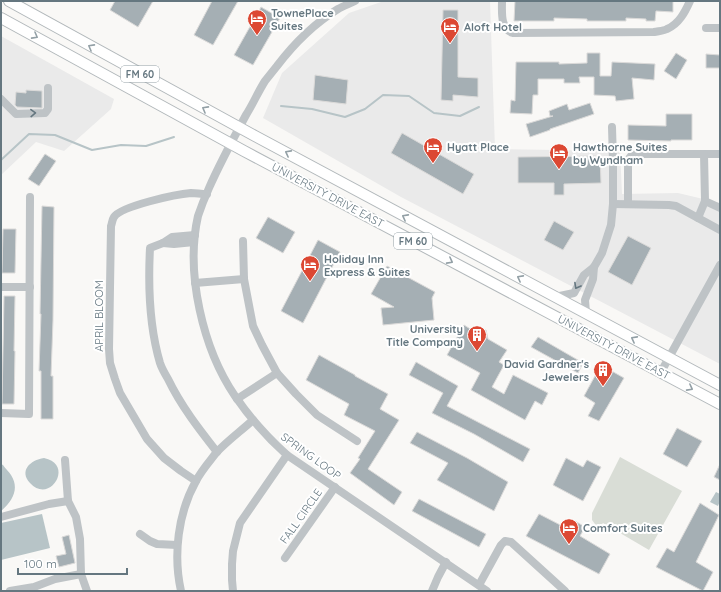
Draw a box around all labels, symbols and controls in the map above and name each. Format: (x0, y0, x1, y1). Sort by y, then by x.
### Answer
place label: TownePlace Suites (271, 6, 334, 33)
hotel icon: TownePlace Suites (246, 8, 268, 36)
hotel icon: Aloft Hotel (439, 16, 461, 44)
place label: Aloft Hotel (464, 20, 522, 34)
one-way arrow (31, 32, 38, 39)
one-way arrow (88, 44, 95, 51)
road number: FM 60 (121, 66, 159, 82)
one-way arrow (202, 106, 209, 113)
one-way arrow (30, 109, 36, 117)
hotel icon: Hyatt Place (422, 136, 444, 164)
place label: Hyatt Place (447, 140, 510, 154)
place label: Hawthorne Suites by Wyndham (573, 140, 667, 167)
hotel icon: Hawthorne Suites by Wyndham (548, 142, 570, 170)
one-way arrow (284, 151, 292, 158)
street label: UNIVERSITY DRIVE EAST (269, 159, 387, 231)
one-way arrow (402, 214, 409, 221)
road number: FM 60 (394, 233, 432, 249)
place label: Holiday Inn Express & Suites (324, 252, 410, 279)
hotel icon: Holiday Inn Express & Suites (299, 254, 321, 282)
one-way arrow (446, 256, 453, 263)
one-way arrow (517, 275, 524, 283)
street label: APRIL BLOOM (92, 280, 106, 352)
one-way arrow (575, 282, 582, 289)
street label: UNIVERSITY DRIVE EAST (555, 311, 673, 383)
place label: University Title Company (386, 322, 463, 349)
building icon: University Title Company (466, 324, 488, 352)
one-way arrow (631, 337, 639, 344)
place label: David Gardner's Jewelers (504, 357, 589, 384)
building icon: David Gardner's Jewelers (592, 359, 614, 387)
one-way arrow (686, 383, 694, 391)
street label: SPRING LOOP (278, 430, 344, 483)
street label: FALL CIRCLE (277, 486, 325, 546)
hotel icon: Comfort Suites (558, 517, 580, 545)
place label: Comfort Suites (583, 521, 662, 535)
scale bar (18, 550, 127, 576)
text: 100 m (24, 556, 57, 571)

